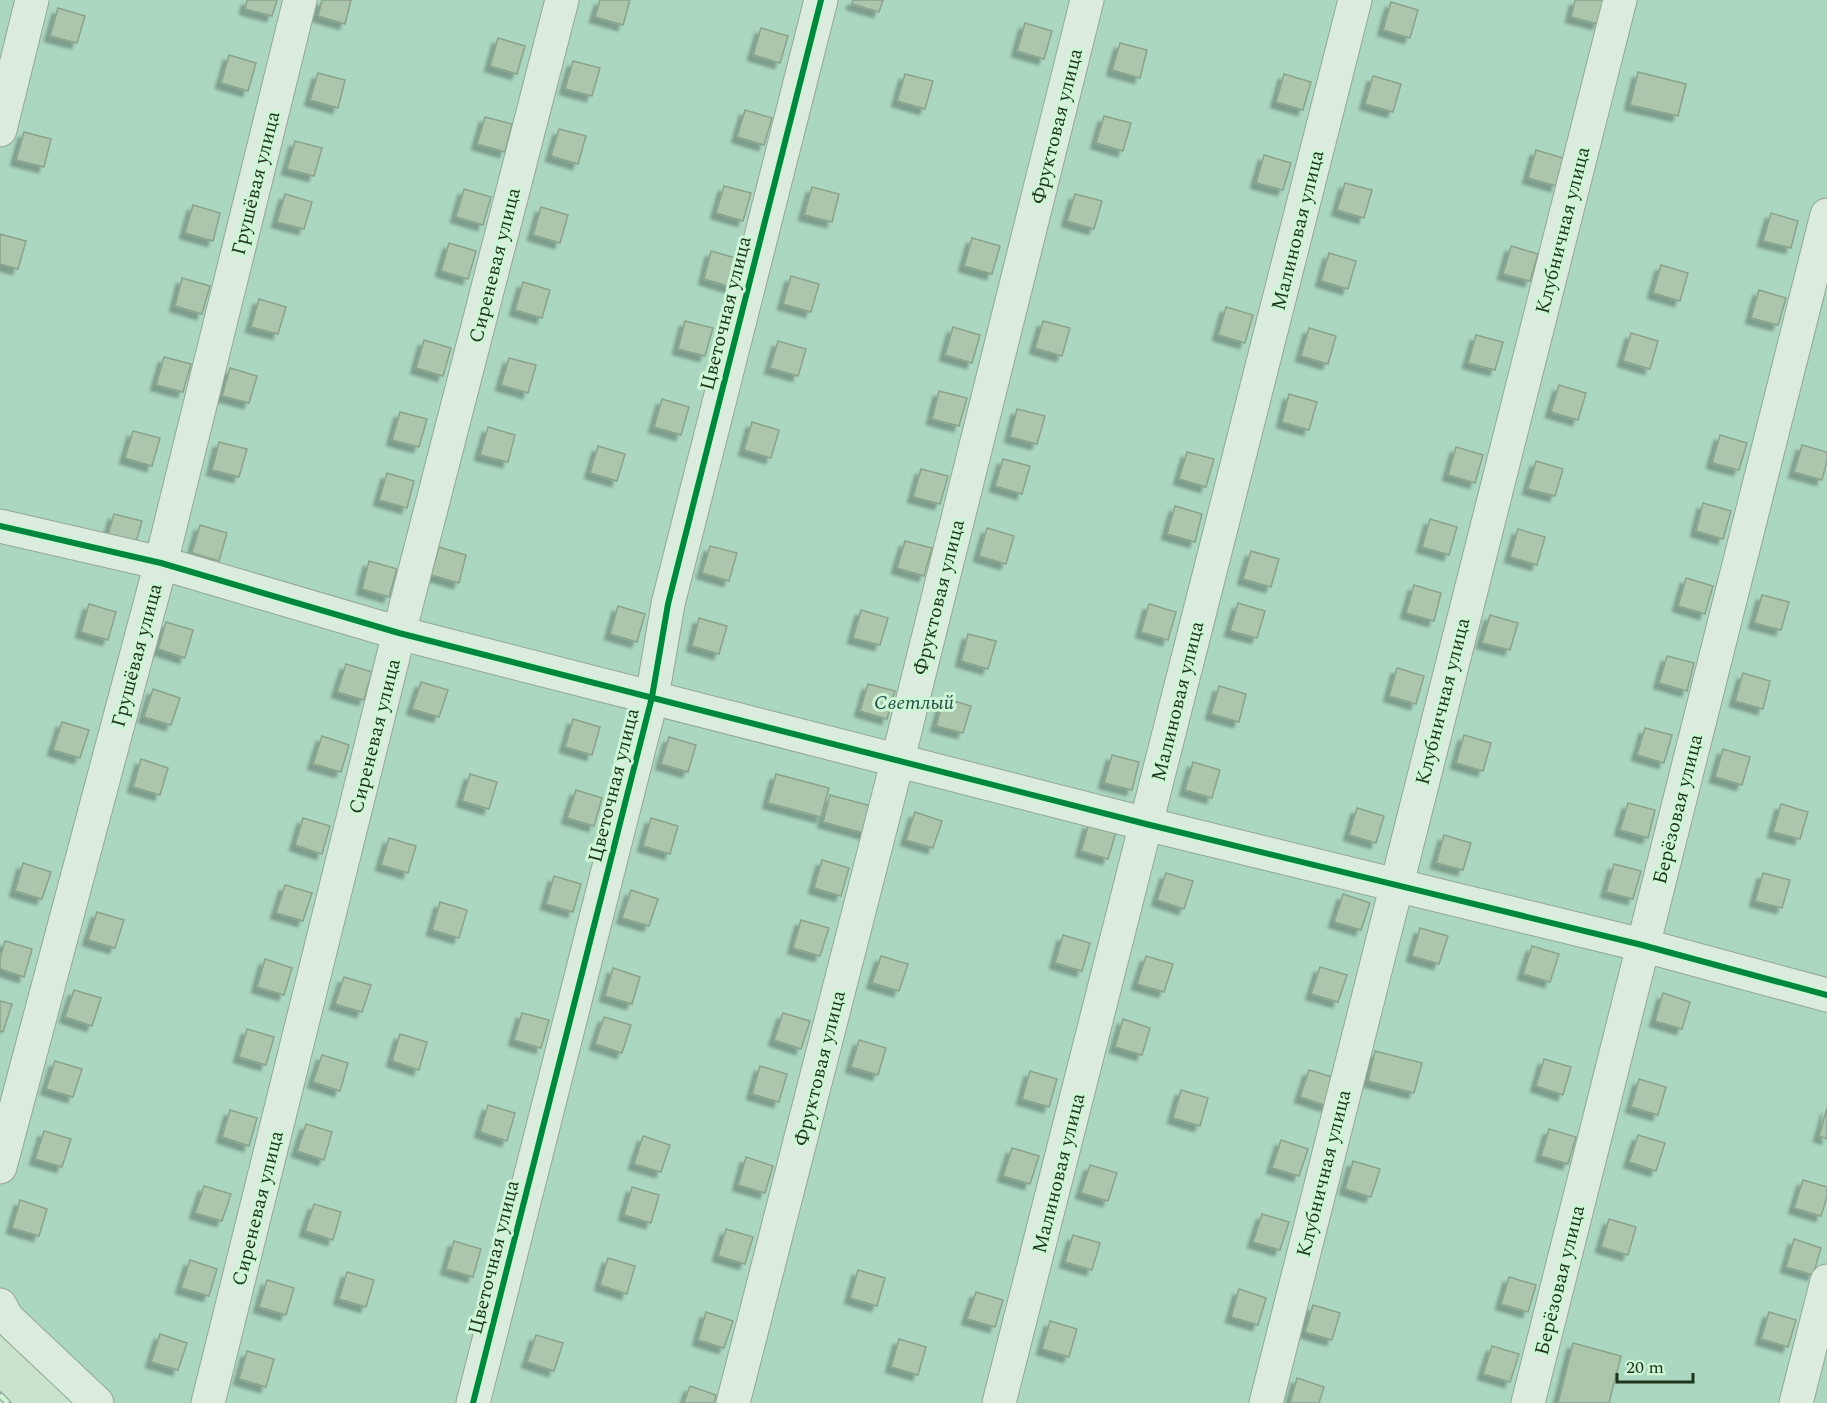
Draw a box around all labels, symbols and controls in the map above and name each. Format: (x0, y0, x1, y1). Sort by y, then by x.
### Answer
street label: Фруктовая улица (1023, 45, 1091, 207)
street label: Грушёвая улица (224, 108, 288, 259)
street label: Клубничная улица (1528, 143, 1598, 317)
street label: Малиновая улица (1264, 147, 1332, 314)
street label: Сиреневая улица (461, 184, 529, 346)
street label: Цветочная улица (692, 233, 760, 394)
street label: Фруктовая улица (905, 516, 973, 678)
street label: Грушёвая улица (103, 580, 171, 730)
street label: Клубничная улица (1408, 614, 1478, 788)
street label: Малиновая улица (1144, 618, 1212, 785)
street label: Сиреневая улица (341, 655, 409, 817)
park label: Светлый (874, 688, 954, 718)
street label: Цветочная улица (580, 705, 648, 866)
street label: Берёзовая улица (1645, 731, 1711, 888)
street label: Фруктовая улица (786, 987, 854, 1149)
street label: Клубничная улица (1289, 1086, 1359, 1260)
street label: Малиновая улица (1025, 1090, 1093, 1257)
street label: Сиреневая улица (224, 1127, 292, 1289)
street label: Цветочная улица (460, 1177, 528, 1338)
street label: Берёзовая улица (1527, 1202, 1593, 1359)
scale bar (1617, 1346, 1694, 1384)
text: 20 m (1626, 1354, 1664, 1381)

